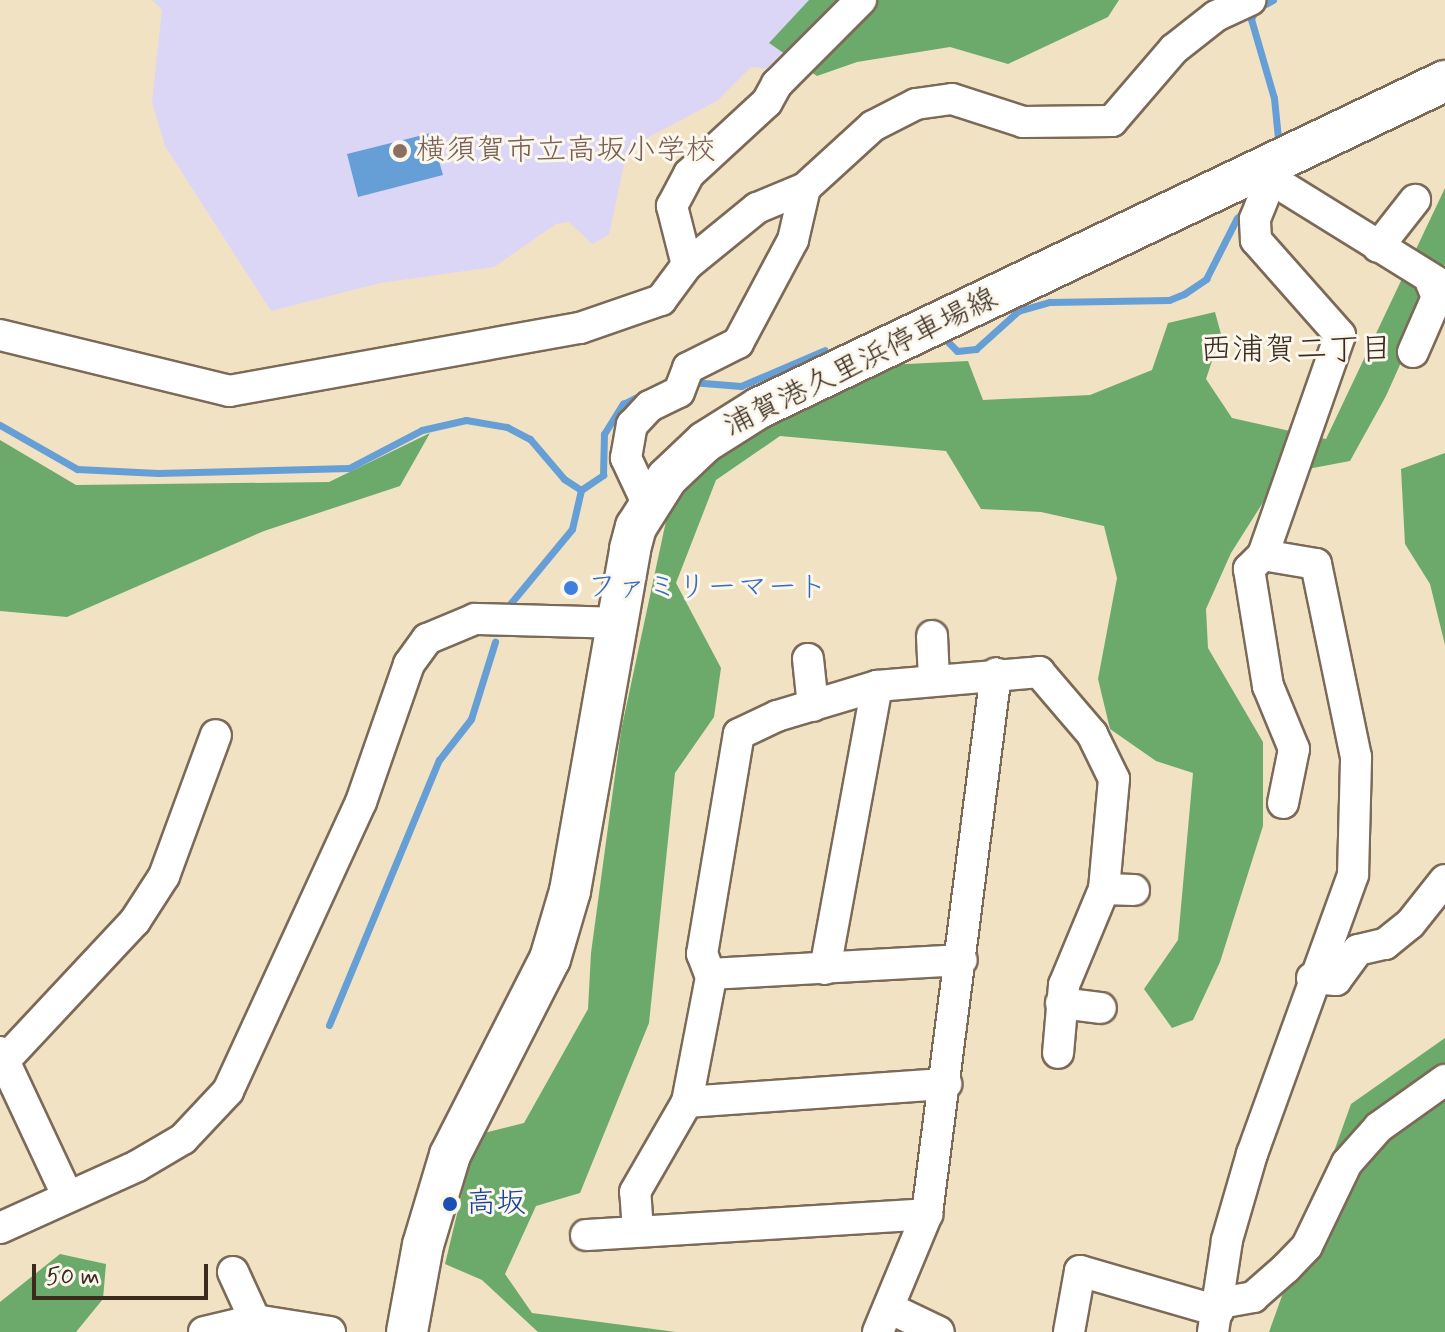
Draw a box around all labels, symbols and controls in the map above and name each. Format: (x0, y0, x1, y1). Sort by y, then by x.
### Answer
place label: 横須賀市立高坂小学校 (416, 133, 716, 169)
marker: 横須賀市立高坂小学校 (391, 142, 409, 160)
street label: 浦賀港久里浜停車場線 (718, 281, 1004, 445)
district label: 西浦賀二丁目 (1200, 331, 1392, 369)
place label: ファミリーマート (587, 570, 827, 606)
marker: ファミリーマート (562, 579, 580, 597)
place label: 高坂 (466, 1186, 526, 1222)
marker: 高坂 (441, 1195, 459, 1213)
scale bar (36, 1248, 212, 1298)
text: 50 m (46, 1262, 100, 1293)

